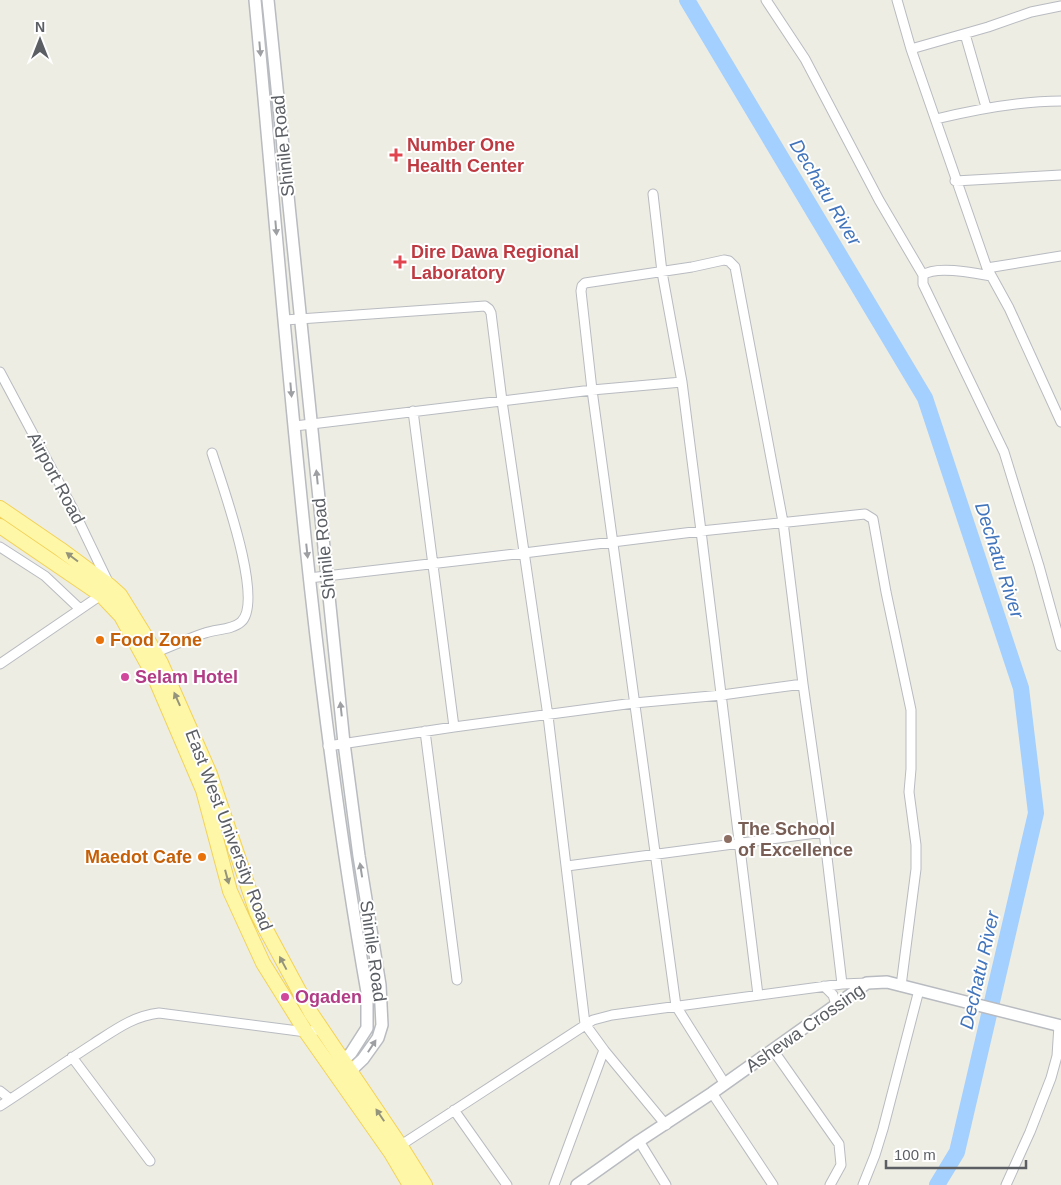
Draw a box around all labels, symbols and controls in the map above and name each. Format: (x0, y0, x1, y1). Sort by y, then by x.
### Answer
north arrow (15, 15, 65, 65)
text: N (35, 19, 45, 35)
one-way arrow (256, 41, 264, 57)
street label: Shinile Road (268, 94, 298, 198)
place label: Number One Health Center (407, 135, 524, 176)
water label: Dechatu River (786, 135, 866, 250)
marker: Number One Health Center (389, 148, 403, 162)
one-way arrow (273, 220, 281, 236)
place label: Dire Dawa Regional Laboratory (411, 242, 579, 283)
marker: Dire Dawa Regional Laboratory (393, 255, 407, 269)
one-way arrow (288, 382, 296, 398)
street label: Airport Road (23, 429, 89, 527)
one-way arrow (313, 469, 321, 485)
street label: Shinile Road (309, 497, 339, 601)
water label: Dechatu River (971, 500, 1028, 621)
one-way arrow (303, 544, 311, 560)
one-way arrow (66, 552, 79, 563)
place label: Food Zone (110, 630, 202, 650)
marker: Food Zone (94, 634, 106, 646)
place label: Selam Hotel (135, 667, 238, 687)
marker: Selam Hotel (119, 671, 131, 683)
one-way arrow (173, 692, 181, 706)
one-way arrow (337, 700, 345, 716)
street label: East West University Road (181, 727, 277, 933)
place label: The School of Excellence (738, 819, 853, 860)
marker: The School of Excellence (722, 833, 734, 845)
place label: Maedot Cafe (85, 847, 192, 867)
marker: Maedot Cafe (196, 851, 208, 863)
one-way arrow (357, 862, 365, 878)
one-way arrow (223, 869, 231, 884)
street label: Shinile Road (356, 899, 390, 1003)
water label: Dechatu River (956, 908, 1003, 1031)
one-way arrow (279, 956, 288, 969)
street label: Ashewa Crossing (742, 980, 868, 1076)
place label: Ogaden (295, 987, 362, 1007)
marker: Ogaden (279, 991, 291, 1003)
one-way arrow (367, 1039, 377, 1053)
one-way arrow (375, 1108, 384, 1121)
scale bar (886, 1138, 1026, 1170)
text: 100 m (894, 1146, 936, 1163)

